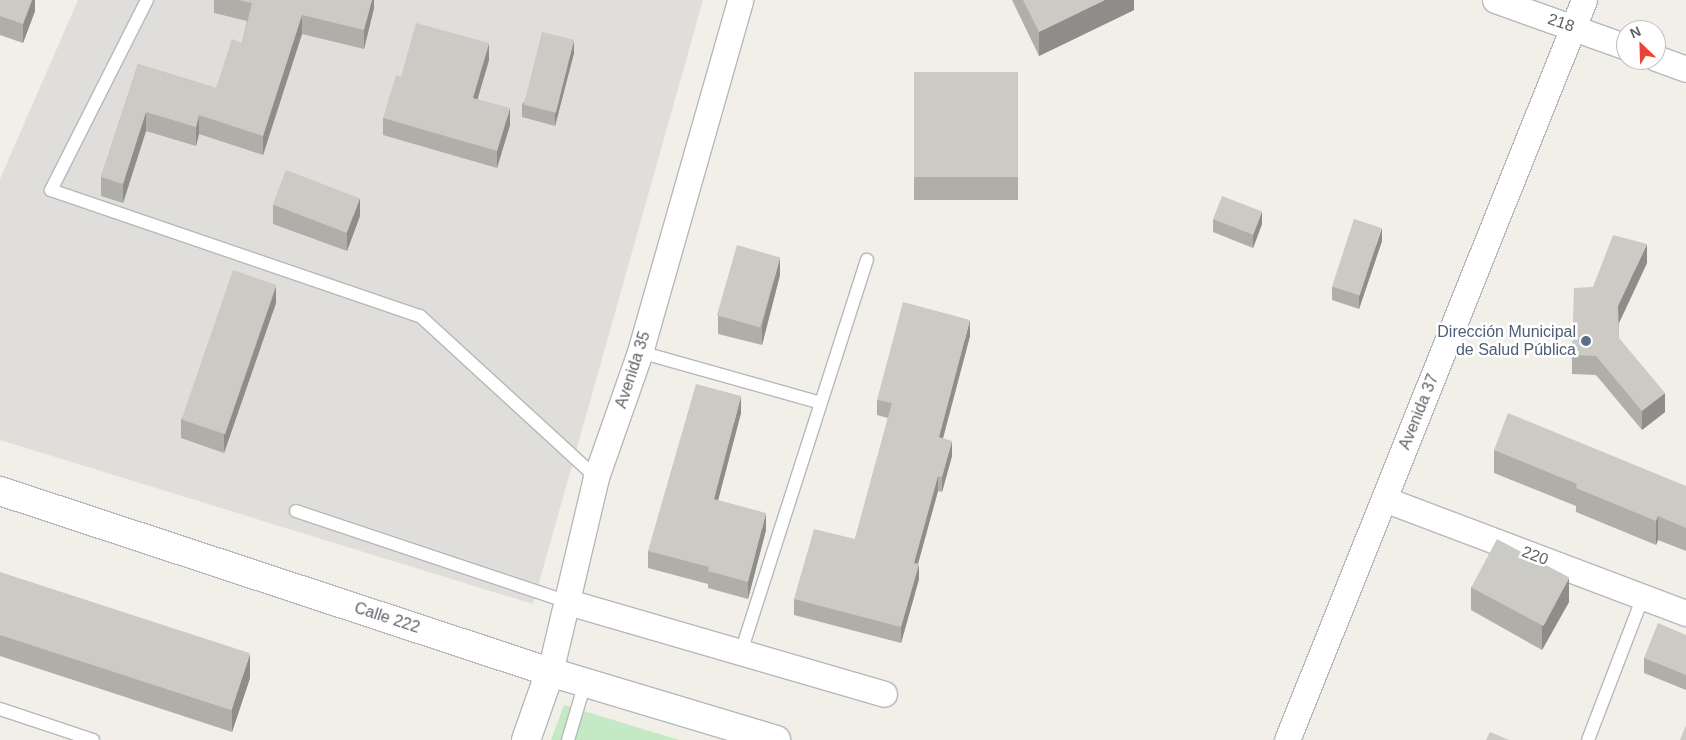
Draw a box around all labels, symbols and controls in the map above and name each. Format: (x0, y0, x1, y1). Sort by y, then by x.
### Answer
street label: 218 (1545, 10, 1577, 36)
north arrow (1616, 20, 1666, 70)
text: N (1627, 23, 1643, 42)
place label: Dirección Municipal de Salud Pública (1437, 322, 1576, 360)
street label: Avenida 35 (612, 329, 654, 411)
marker: Dirección Municipal de Salud Pública (1580, 335, 1592, 347)
street label: Avenida 37 (1395, 371, 1443, 453)
street label: 220 (1519, 542, 1551, 570)
street label: Calle 222 (352, 598, 422, 638)

